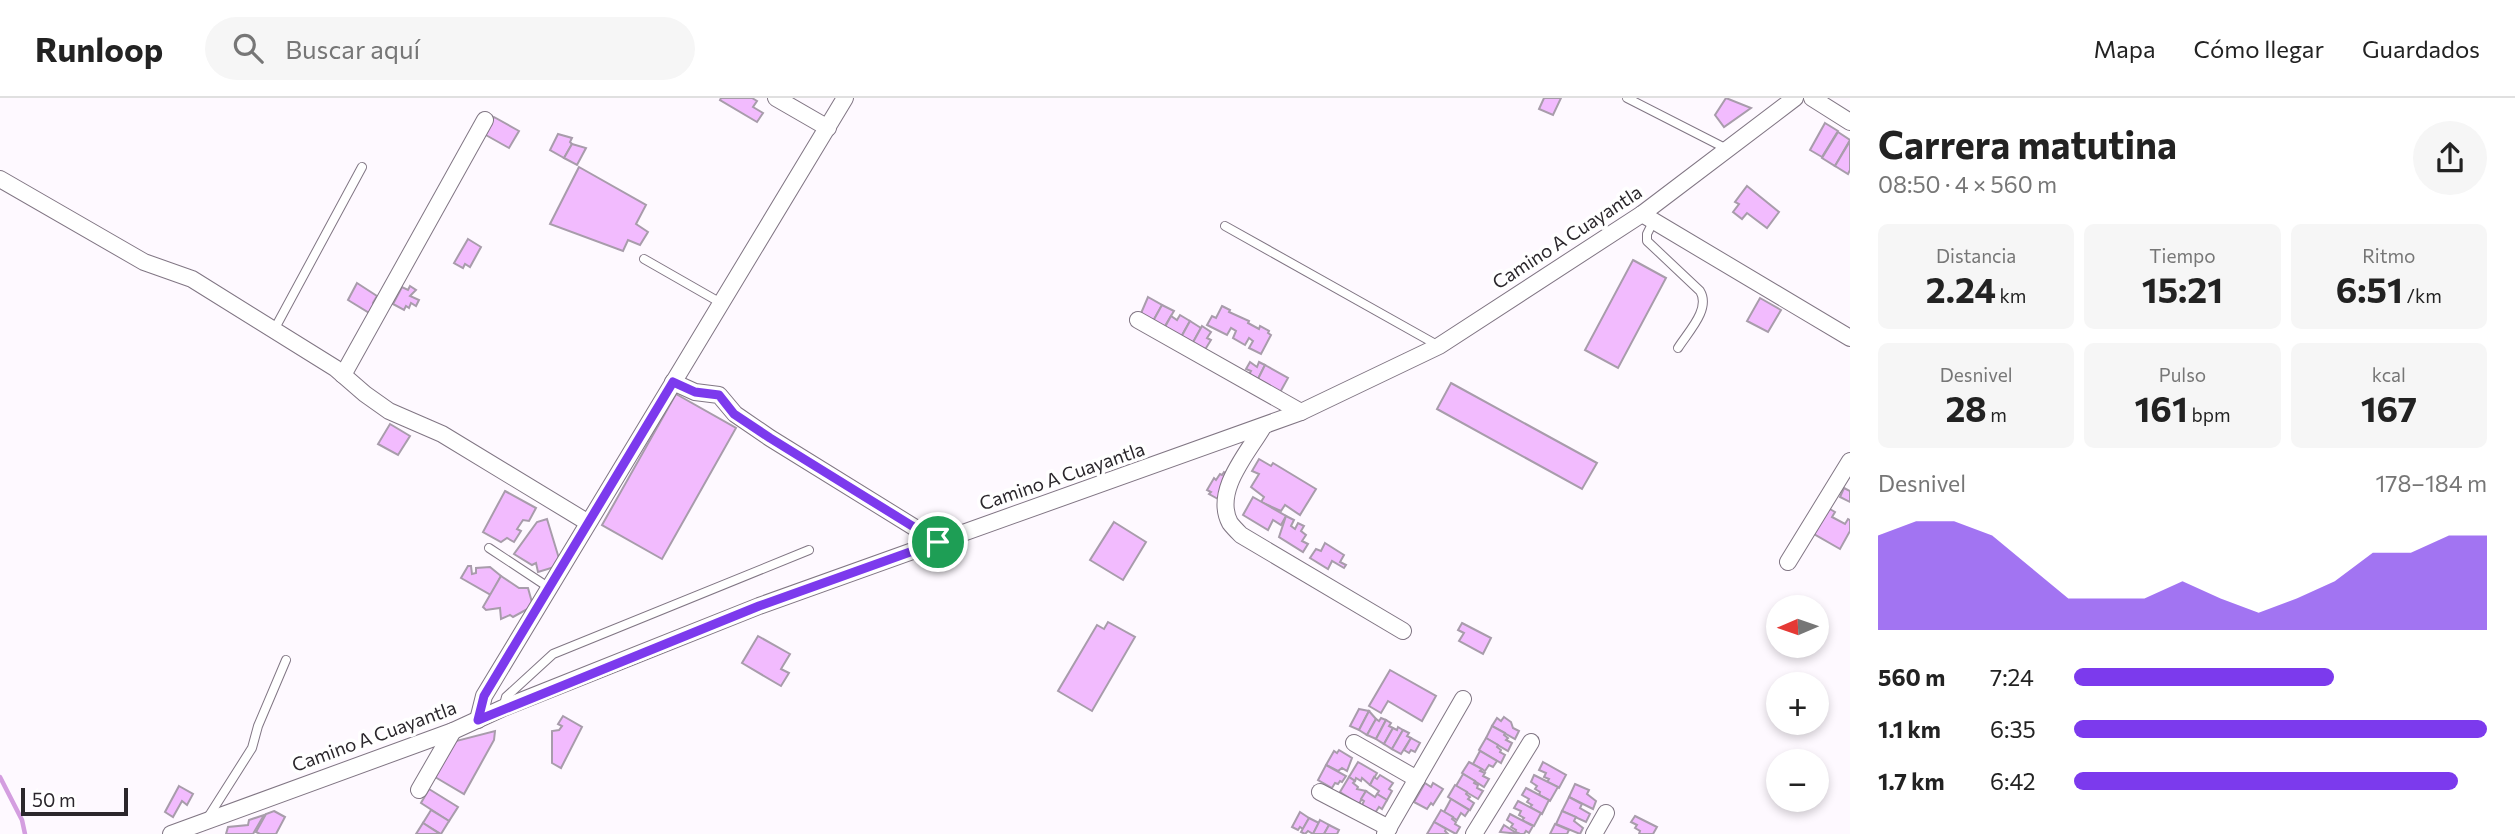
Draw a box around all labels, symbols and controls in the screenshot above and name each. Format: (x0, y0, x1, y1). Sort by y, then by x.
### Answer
search box (205, 17, 695, 80)
text: Runloop (35, 28, 163, 69)
icon: search (229, 29, 267, 67)
text: Buscar aquí (285, 33, 420, 64)
text: Mapa (2093, 34, 2156, 63)
text: Cómo llegar (2194, 34, 2324, 63)
text: Guardados (2362, 34, 2480, 63)
text: Carrera matutina (1878, 120, 2177, 167)
button: share (2413, 121, 2487, 195)
text: 08:50 · 4 × 560 m (1878, 170, 2057, 198)
street label: Camino A Cuayantla (1488, 180, 1646, 293)
text: Distancia (1936, 244, 2016, 267)
text: Tiempo (2149, 244, 2216, 267)
text: Ritmo (2362, 244, 2415, 267)
text: 2.24 (1926, 267, 1996, 310)
text: 15:21 (2142, 267, 2223, 310)
text: 6:51 (2336, 267, 2403, 310)
text: km (1996, 284, 2026, 307)
text: /km (2403, 284, 2442, 307)
text: Desnivel (1940, 363, 2013, 386)
text: Pulso (2159, 363, 2206, 386)
text: kcal (2372, 363, 2406, 386)
text: 28 (1945, 386, 1987, 429)
text: 161 (2135, 386, 2188, 429)
text: 167 (2361, 386, 2417, 429)
text: m (1987, 403, 2007, 426)
text: bpm (2188, 403, 2230, 426)
street label: Camino A Cuayantla (976, 436, 1148, 515)
text: Desnivel (1878, 469, 1966, 497)
text: 178–184 m (2376, 469, 2487, 497)
pin (908, 512, 968, 572)
icon: arrive (919, 523, 957, 561)
north arrow (1766, 595, 1829, 658)
map controls (1766, 595, 1829, 812)
text: 560 m (1878, 663, 1945, 691)
text: 7:24 (1990, 663, 2034, 691)
button: + (1766, 672, 1829, 735)
street label: Camino A Cuayantla (288, 695, 459, 776)
text: 1.1 km (1878, 715, 1941, 743)
text: 6:35 (1990, 715, 2036, 743)
button: − (1766, 749, 1829, 812)
text: 1.7 km (1878, 767, 1945, 795)
text: 6:42 (1990, 767, 2036, 795)
scale bar (21, 785, 128, 817)
text: 50 m (32, 788, 76, 811)

